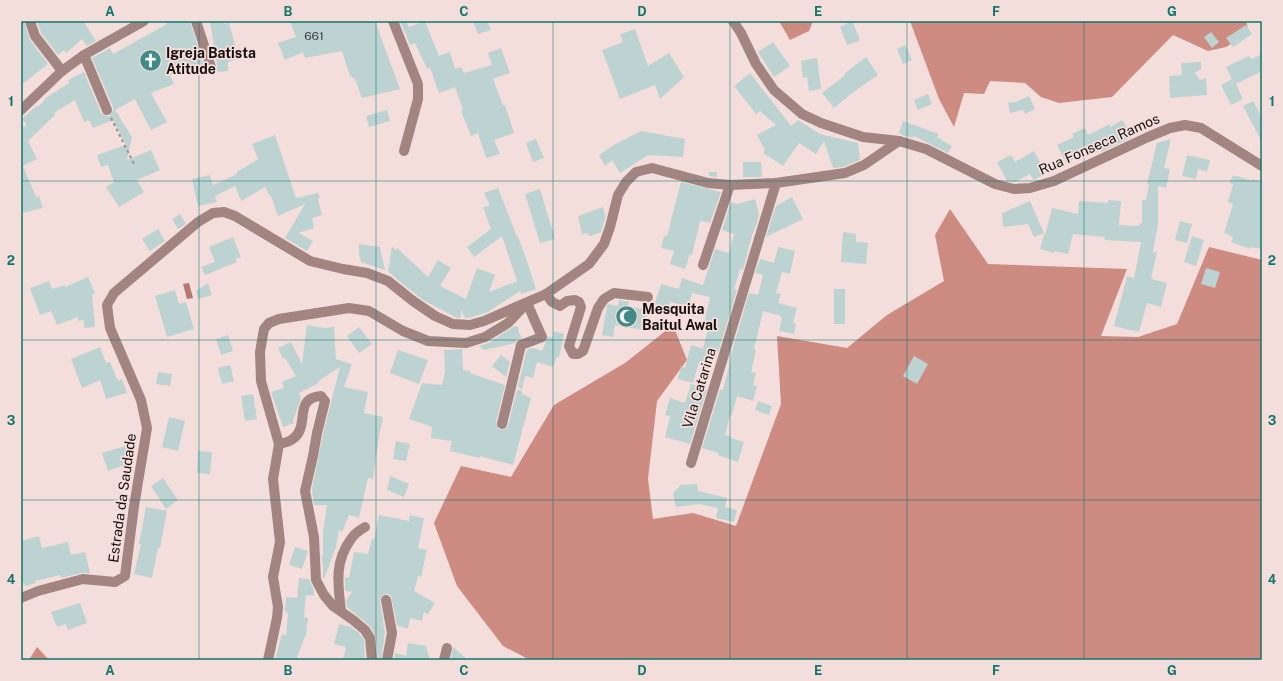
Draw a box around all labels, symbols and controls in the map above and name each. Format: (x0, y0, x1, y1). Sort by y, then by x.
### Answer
text: A (105, 4, 115, 19)
text: B (284, 4, 293, 19)
text: C (459, 4, 469, 19)
text: D (637, 4, 647, 19)
text: E (814, 4, 822, 19)
text: F (992, 4, 1000, 19)
text: G (1167, 4, 1177, 19)
house number: 661 (304, 29, 324, 43)
place label: Igreja Batista Atitude (166, 45, 256, 77)
church icon: Igreja Batista Atitude (138, 48, 164, 74)
text: 1 (8, 94, 14, 109)
text: 1 (1269, 94, 1275, 109)
street label: Rua Fonseca Ramos (1036, 110, 1162, 178)
text: 2 (7, 253, 15, 268)
text: 2 (1268, 253, 1276, 268)
place label: Mesquita Baitul Awal (642, 301, 718, 333)
mosque icon: Mesquita Baitul Awal (613, 304, 639, 330)
street label: Vila Catarina (679, 346, 719, 430)
text: 3 (7, 413, 16, 428)
text: 3 (1268, 413, 1277, 428)
street label: Estrada da Saudade (105, 432, 139, 564)
text: 4 (7, 572, 16, 587)
text: 4 (1268, 572, 1277, 587)
text: A (105, 663, 115, 678)
text: B (284, 663, 293, 678)
text: C (459, 663, 469, 678)
text: D (637, 663, 647, 678)
text: E (814, 663, 822, 678)
text: F (992, 663, 1000, 678)
text: G (1167, 663, 1177, 678)

